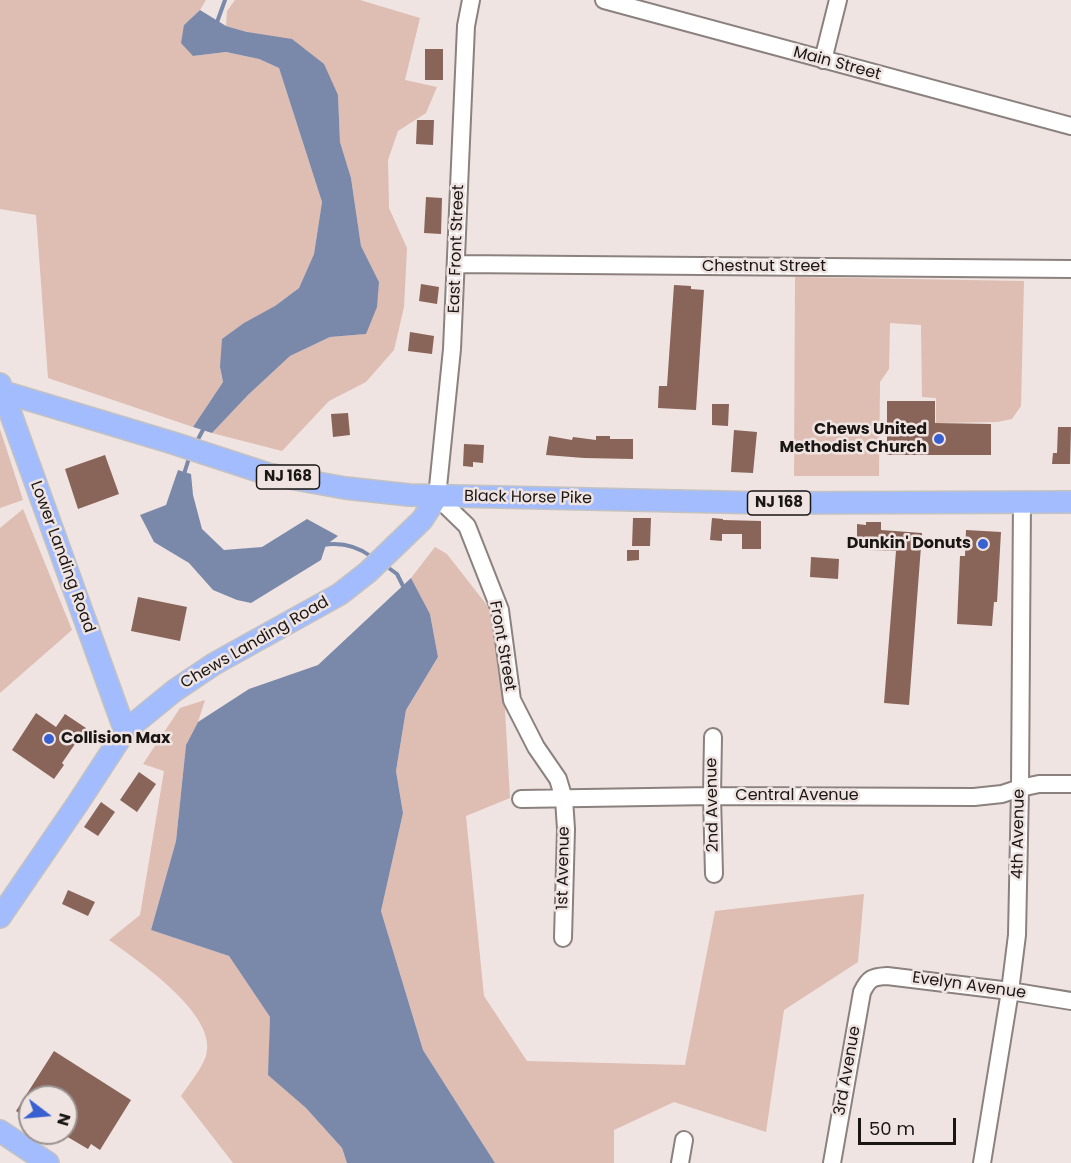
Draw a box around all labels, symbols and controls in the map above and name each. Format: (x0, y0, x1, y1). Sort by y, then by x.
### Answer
street label: Main Street (791, 43, 883, 85)
street label: East Front Street (445, 184, 469, 314)
street label: Chestnut Street (702, 257, 826, 277)
place label: Chews United Methodist Church (780, 420, 927, 458)
marker: Chews United Methodist Church (932, 432, 946, 446)
road number: NJ 168 (256, 465, 320, 489)
street label: Lower Landing Road (26, 479, 98, 635)
street label: Black Horse Pike (464, 487, 592, 509)
road number: NJ 168 (748, 491, 810, 515)
place label: Dunkin' Donuts (847, 534, 971, 554)
marker: Dunkin' Donuts (976, 537, 990, 551)
street label: Chews Landing Road (177, 593, 333, 693)
street label: Front Street (485, 599, 519, 693)
place label: Collision Max (61, 729, 171, 749)
marker: Collision Max (42, 732, 56, 746)
street label: 2nd Avenue (703, 758, 723, 852)
street label: Central Avenue (735, 786, 859, 806)
street label: 4th Avenue (1009, 789, 1029, 879)
street label: 1st Avenue (554, 826, 574, 910)
street label: Evelyn Avenue (911, 969, 1027, 1003)
street label: 3rd Avenue (831, 1025, 865, 1117)
north arrow (18, 1085, 78, 1145)
scale bar (861, 1106, 958, 1144)
text: N (51, 1111, 77, 1129)
text: 50 m (869, 1116, 915, 1141)

